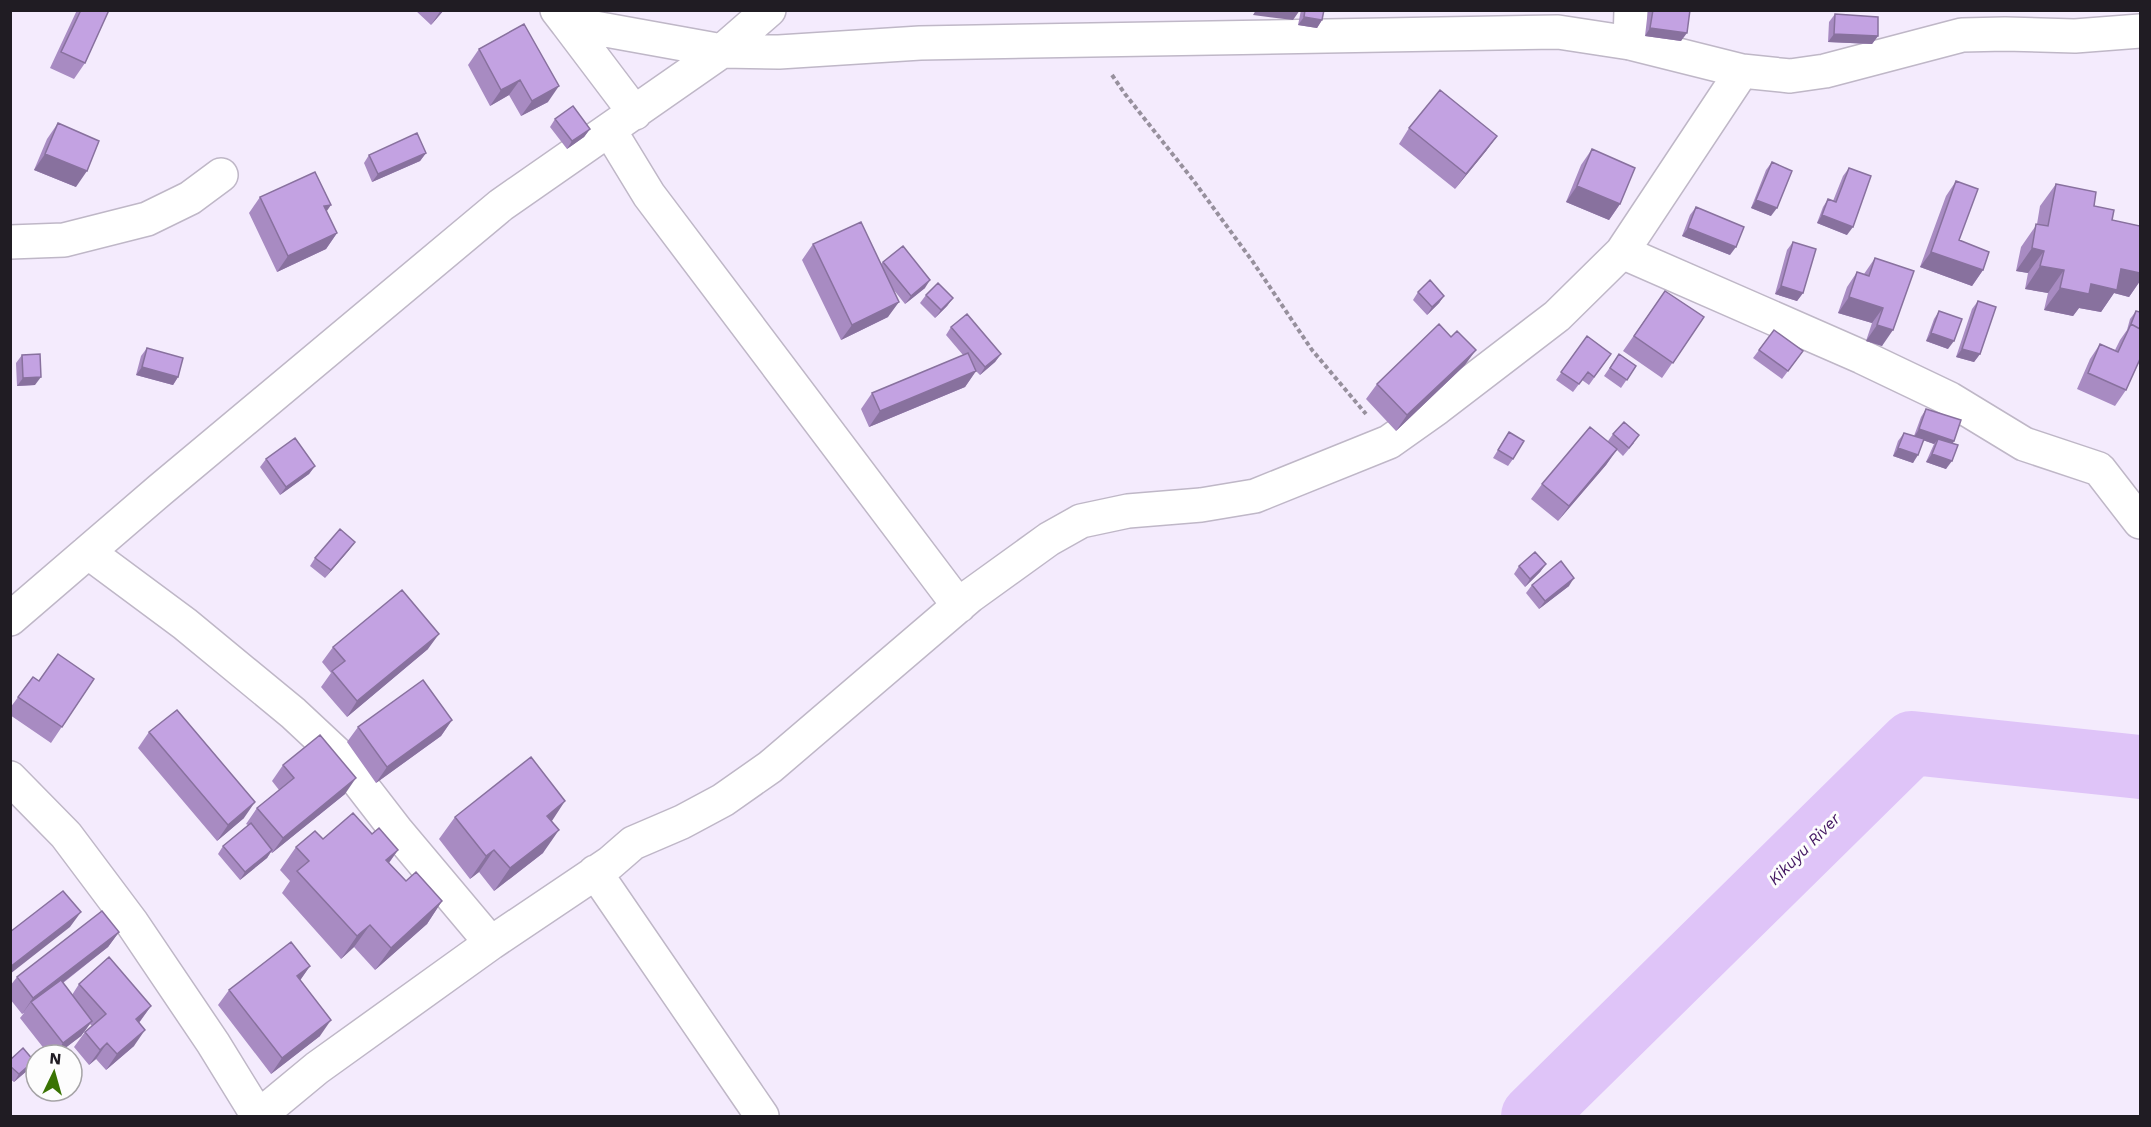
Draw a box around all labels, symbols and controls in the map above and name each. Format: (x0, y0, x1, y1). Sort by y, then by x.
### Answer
water label: Kikuyu River (1764, 809, 1844, 889)
north arrow (24, 1043, 84, 1103)
text: N (49, 1049, 62, 1069)

